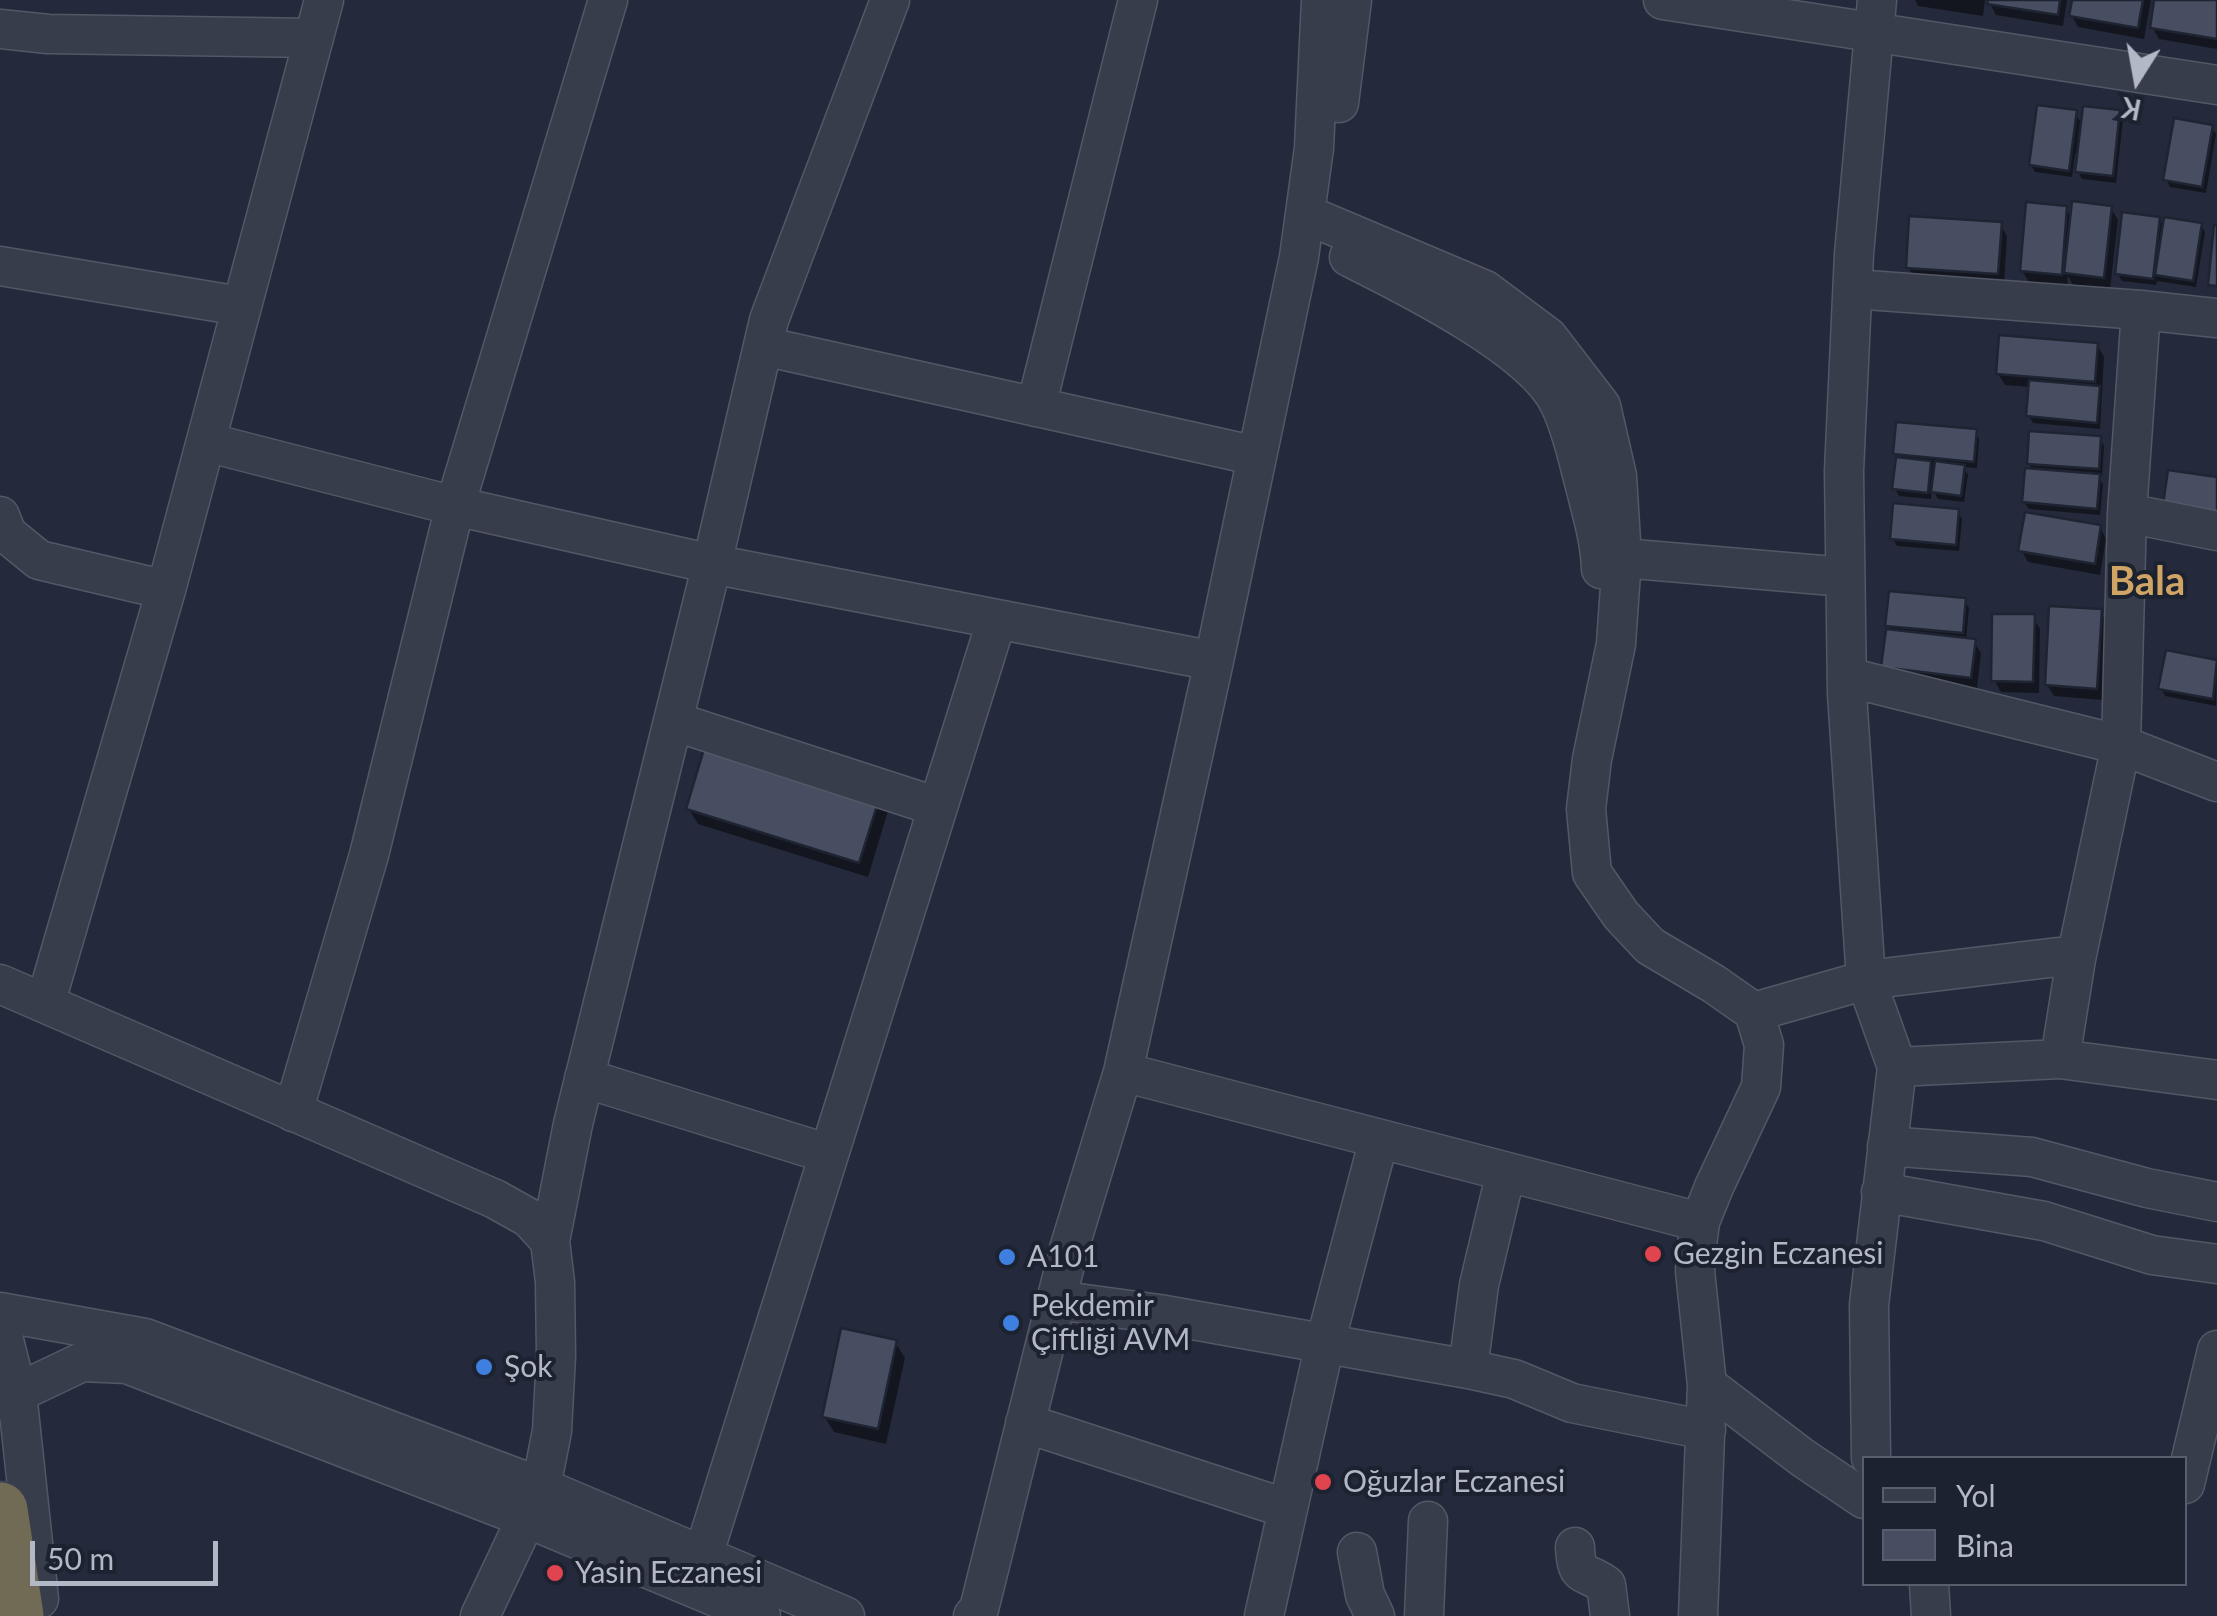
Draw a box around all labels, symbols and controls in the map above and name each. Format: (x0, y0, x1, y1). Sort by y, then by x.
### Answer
north arrow (2087, 30, 2187, 130)
text: K (2119, 91, 2144, 128)
district label: Bala (2109, 558, 2185, 606)
place label: Gezgin Eczanesi (1673, 1236, 1884, 1272)
place label: A101 (1027, 1239, 1100, 1275)
marker: Gezgin Eczanesi (1642, 1243, 1664, 1265)
marker: A101 (996, 1246, 1018, 1268)
place label: Pekdemir Çiftliği AVM (1031, 1288, 1190, 1358)
marker: Pekdemir Çiftliği AVM (1000, 1312, 1022, 1334)
place label: Şok (504, 1349, 552, 1385)
marker: Şok (473, 1356, 495, 1378)
legend (1862, 1456, 2187, 1586)
place label: Oğuzlar Eczanesi (1343, 1464, 1565, 1500)
marker: Oğuzlar Eczanesi (1312, 1471, 1334, 1493)
text: Yol (1956, 1477, 1996, 1513)
scale bar (35, 1521, 222, 1583)
text: Bina (1956, 1527, 2014, 1563)
text: 50 m (47, 1540, 114, 1576)
place label: Yasin Eczanesi (575, 1555, 762, 1591)
marker: Yasin Eczanesi (544, 1562, 566, 1584)

